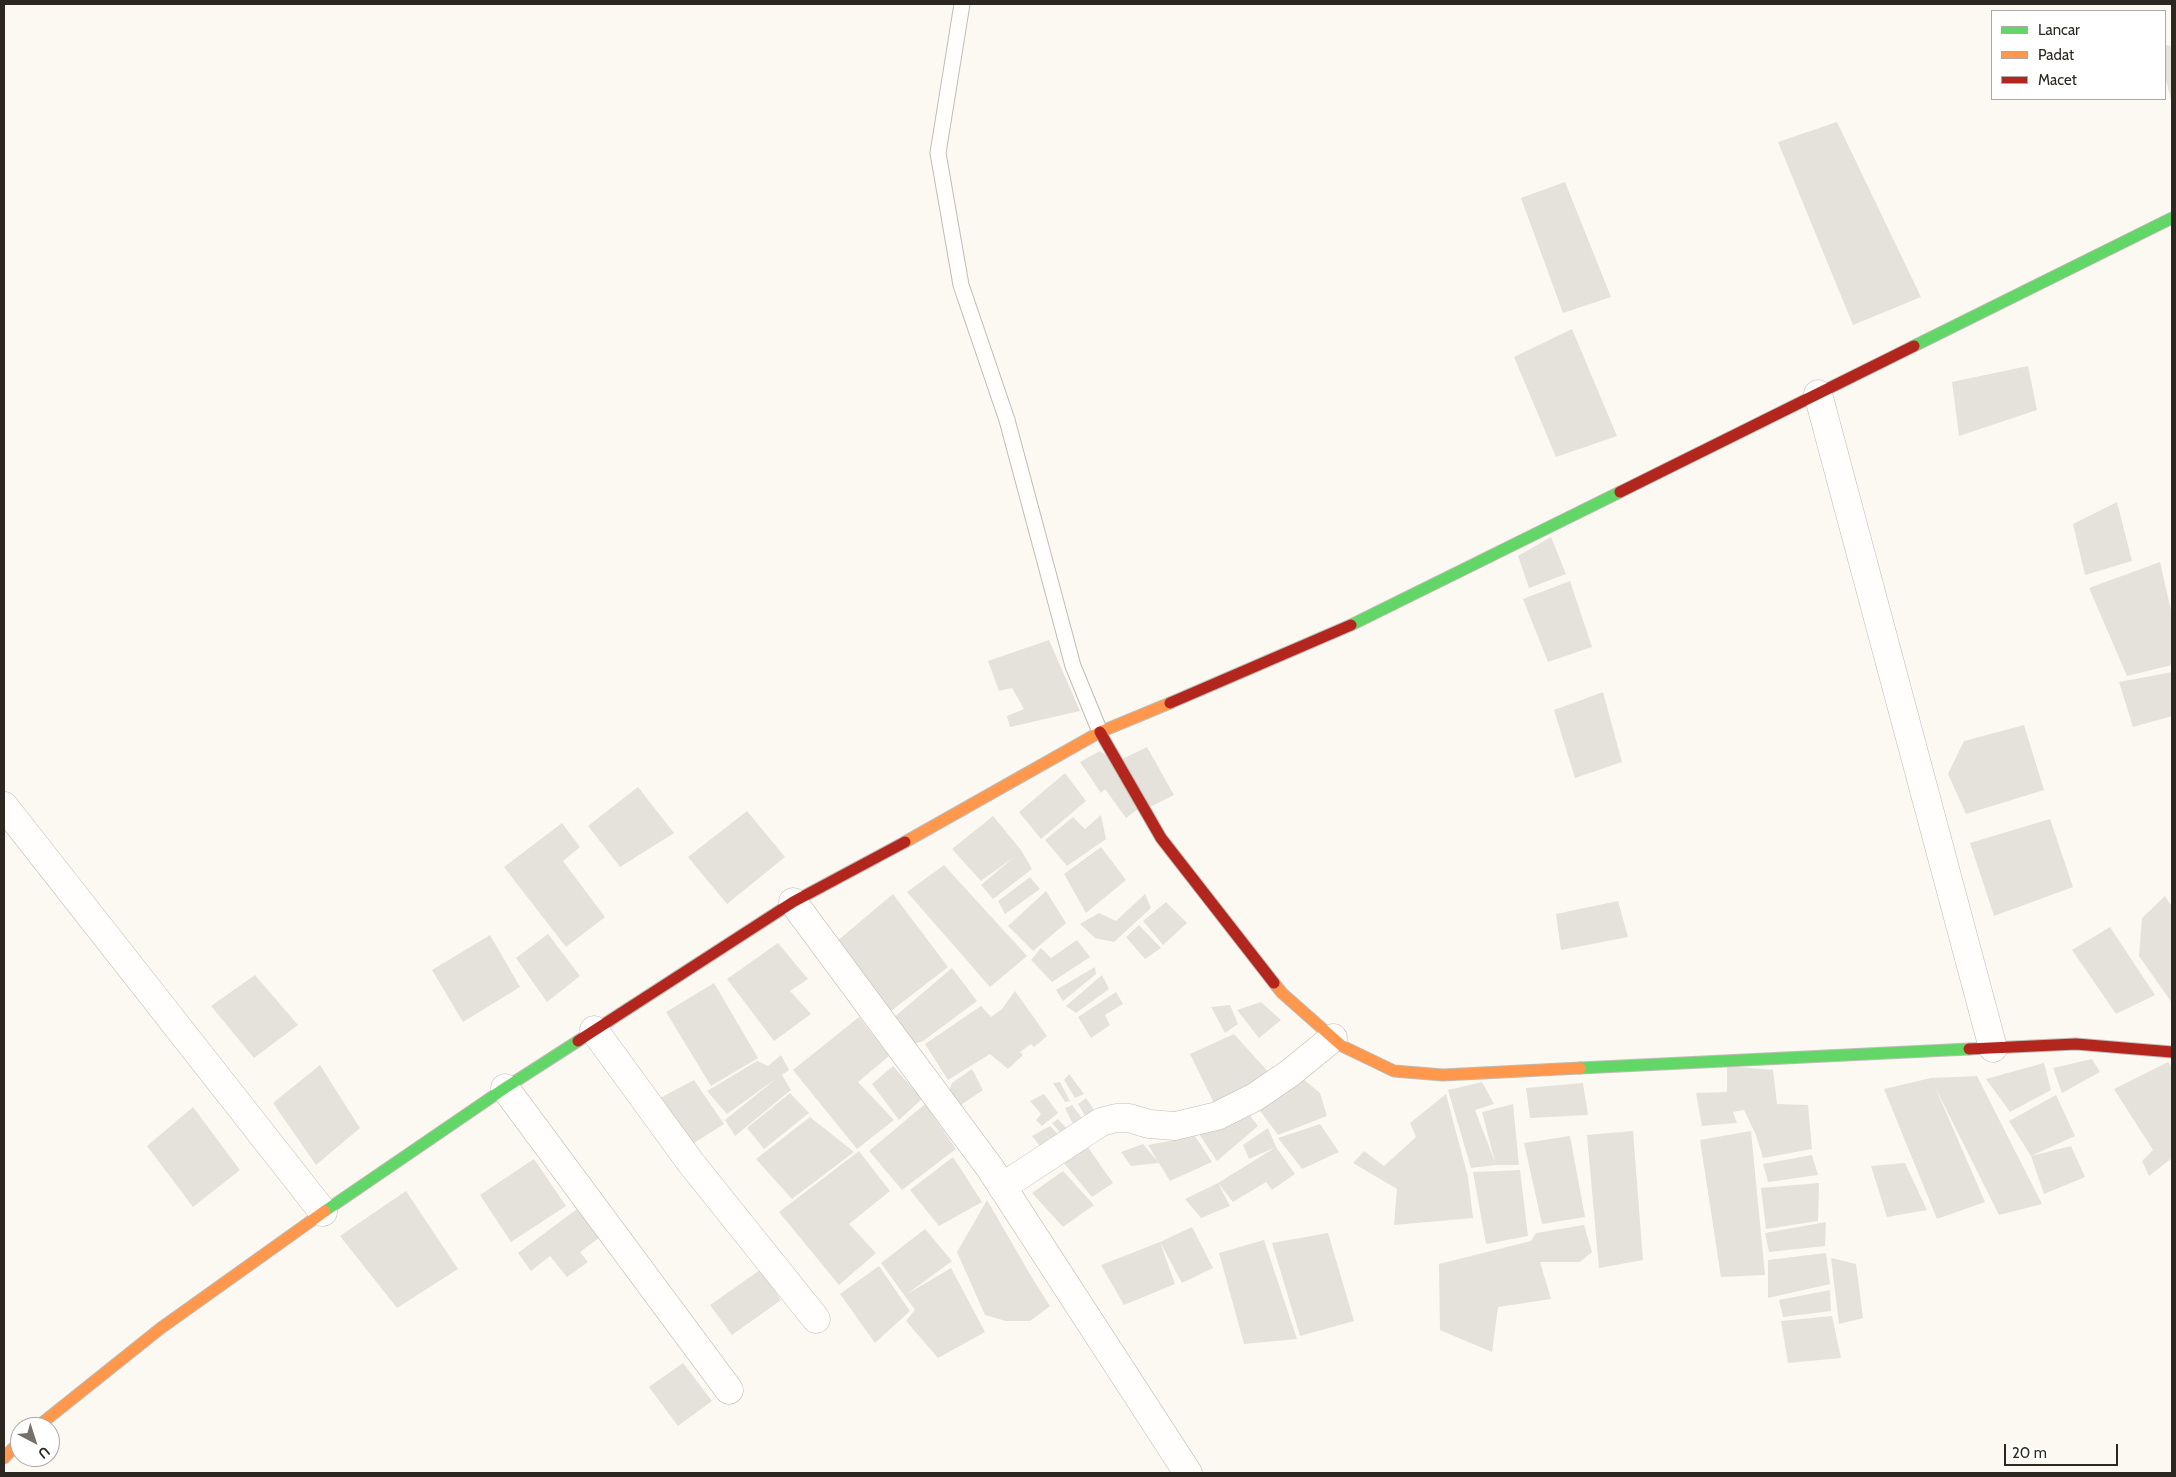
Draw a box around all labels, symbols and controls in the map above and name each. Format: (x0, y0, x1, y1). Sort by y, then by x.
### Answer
legend (1991, 10, 2166, 100)
text: Lancar (2038, 21, 2080, 39)
text: Padat (2038, 46, 2074, 64)
text: Macet (2038, 71, 2077, 89)
north arrow (10, 1417, 60, 1467)
scale bar (2006, 1434, 2120, 1466)
text: U (34, 1443, 54, 1463)
text: 20 m (2012, 1444, 2047, 1462)

